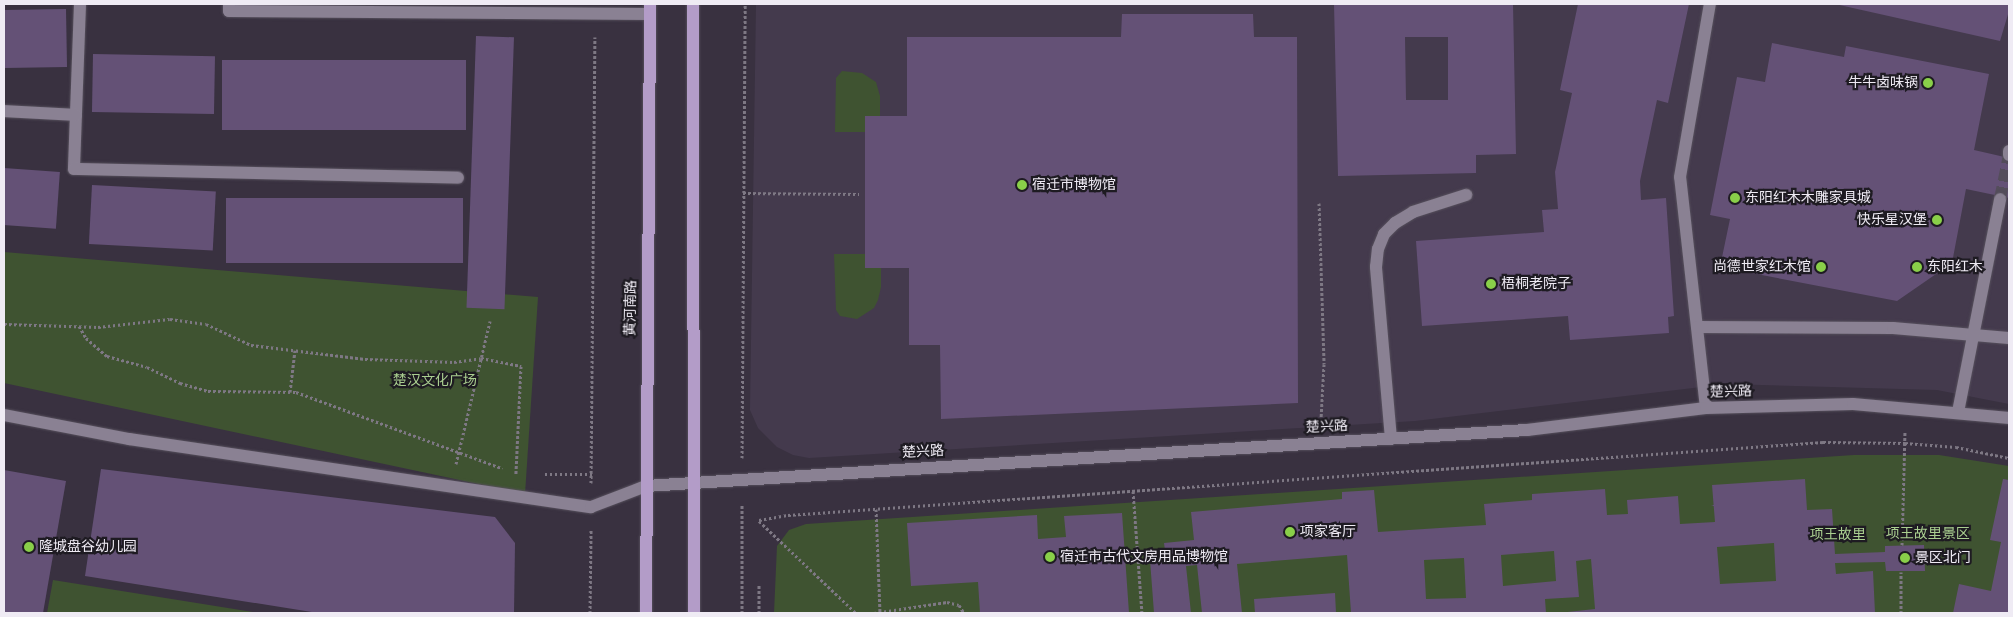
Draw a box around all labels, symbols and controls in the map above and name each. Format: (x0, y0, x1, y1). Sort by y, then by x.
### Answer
place label: 牛牛卤味锅 (1848, 75, 1918, 91)
marker: 牛牛卤味锅 (1922, 77, 1934, 89)
place label: 宿迁市博物馆 (1032, 177, 1116, 193)
marker: 宿迁市博物馆 (1016, 179, 1028, 191)
place label: 东阳红木木雕家具城 (1745, 190, 1871, 206)
marker: 东阳红木木雕家具城 (1729, 192, 1741, 204)
place label: 快乐星汉堡 (1857, 212, 1927, 228)
marker: 快乐星汉堡 (1931, 214, 1943, 226)
place label: 尚德世家红木馆 (1713, 259, 1811, 275)
place label: 东阳红木 (1927, 259, 1983, 275)
marker: 尚德世家红木馆 (1815, 261, 1827, 273)
marker: 东阳红木 (1911, 261, 1923, 273)
place label: 梧桐老院子 (1501, 276, 1571, 292)
marker: 梧桐老院子 (1485, 278, 1497, 290)
street label: 黄河南路 (622, 280, 640, 336)
park label: 楚汉文化广场 (393, 373, 477, 389)
street label: 楚兴路 (1710, 383, 1752, 401)
street label: 楚兴路 (1306, 418, 1348, 436)
street label: 楚兴路 (902, 443, 944, 461)
place label: 项家客厅 (1300, 524, 1356, 540)
marker: 项家客厅 (1284, 526, 1296, 538)
park label: 项王故里景区 (1886, 526, 1970, 542)
park label: 项王故里 (1810, 527, 1866, 543)
place label: 隆城盘谷幼儿园 (39, 539, 137, 555)
marker: 隆城盘谷幼儿园 (23, 541, 35, 553)
place label: 宿迁市古代文房用品博物馆 (1060, 549, 1228, 565)
place label: 景区北门 (1915, 550, 1971, 566)
marker: 宿迁市古代文房用品博物馆 (1044, 551, 1056, 563)
marker: 景区北门 (1899, 552, 1911, 564)

